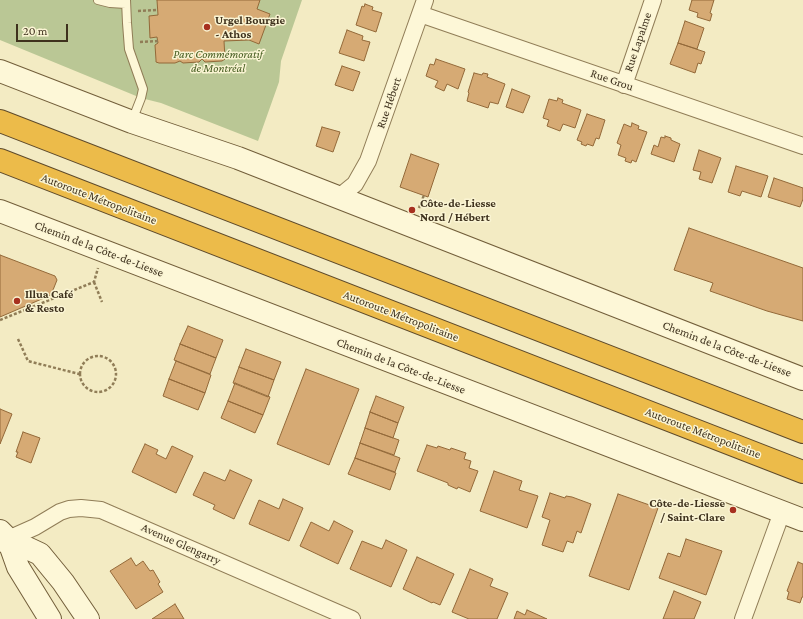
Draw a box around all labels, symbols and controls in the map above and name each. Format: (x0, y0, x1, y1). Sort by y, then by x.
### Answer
street label: Rue Lapalme (621, 10, 655, 74)
place label: Urgel Bourgie - Athos (215, 13, 285, 41)
scale bar (18, 16, 70, 42)
marker: Urgel Bourgie - Athos (202, 22, 212, 32)
text: 20 m (23, 24, 47, 38)
park label: Parc Commémoratif de Montréal (173, 47, 263, 75)
street label: Rue Grou (589, 66, 635, 94)
street label: Rue Hébert (374, 76, 404, 130)
street label: Autoroute Métropolitaine (39, 170, 159, 228)
place label: Côte-de-Liesse Nord / Hébert (420, 196, 496, 224)
marker: Côte-de-Liesse Nord / Hébert (407, 205, 417, 215)
street label: Chemin de la Côte-de-Liesse (32, 218, 166, 280)
place label: Illua Café & Resto (25, 287, 73, 315)
street label: Autoroute Métropolitaine (341, 287, 461, 345)
marker: Illua Café & Resto (12, 296, 22, 306)
street label: Chemin de la Côte-de-Liesse (660, 318, 794, 380)
street label: Chemin de la Côte-de-Liesse (334, 335, 468, 397)
street label: Autoroute Métropolitaine (643, 404, 763, 462)
place label: Côte-de-Liesse / Saint-Clare (649, 496, 725, 524)
marker: Côte-de-Liesse / Saint-Clare (728, 505, 738, 515)
street label: Avenue Glengarry (139, 520, 223, 568)

